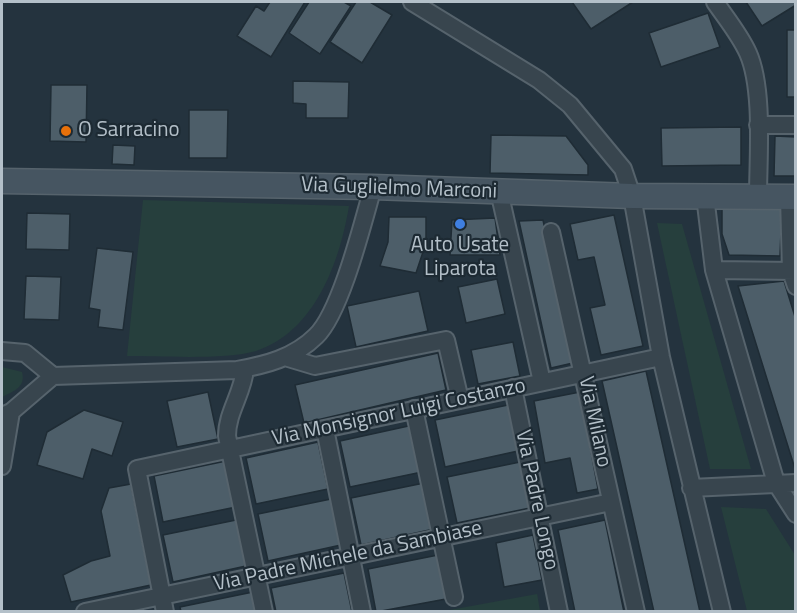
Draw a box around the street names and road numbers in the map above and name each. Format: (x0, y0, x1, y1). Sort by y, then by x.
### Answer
street label: Via Guglielmo Marconi (301, 173, 497, 205)
street label: Via Monsignor Luigi Costanzo (270, 374, 528, 452)
street label: Via Milano (572, 374, 616, 470)
street label: Via Padre Longo (509, 428, 563, 572)
street label: Via Padre Michele da Sambiase (211, 516, 485, 598)

